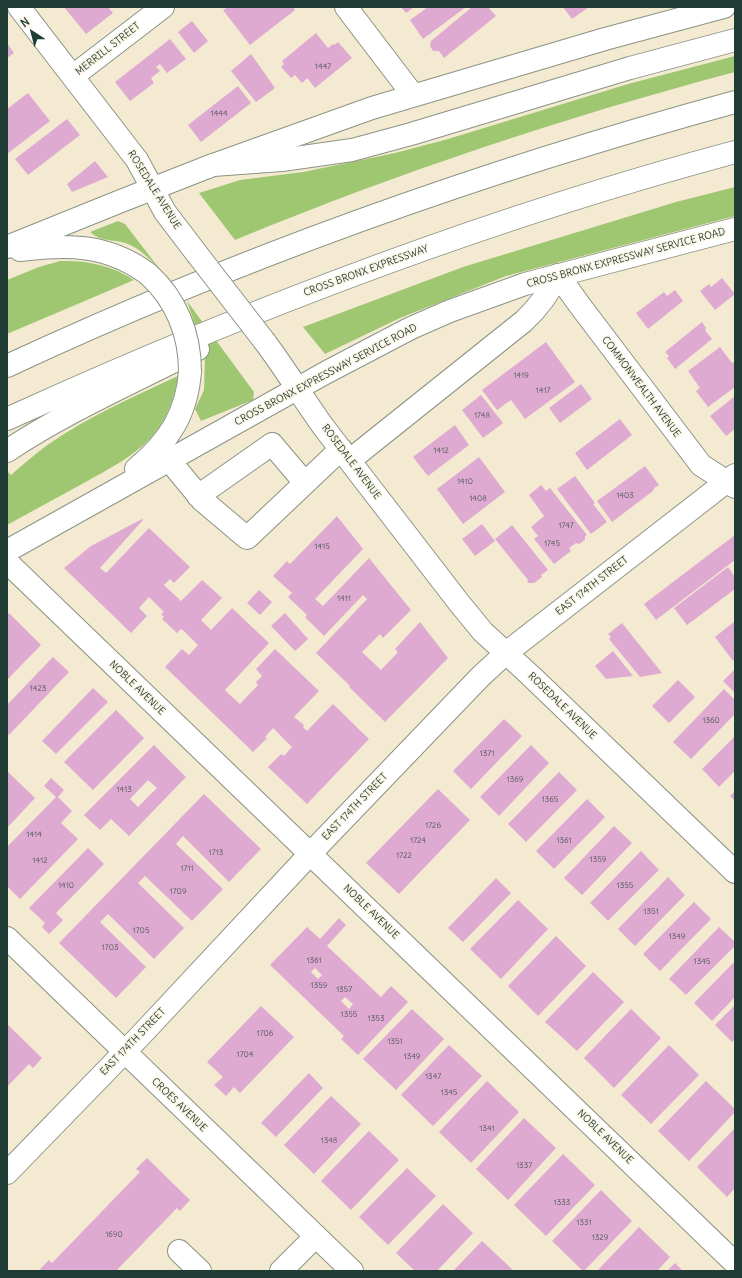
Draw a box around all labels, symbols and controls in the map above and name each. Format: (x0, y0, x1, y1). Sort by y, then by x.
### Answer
north arrow (12, 12, 52, 52)
text: N (18, 14, 32, 30)
street label: MERRILL STREET (73, 20, 143, 78)
house number: 1447 (315, 62, 331, 72)
house number: 1444 (210, 109, 228, 119)
street label: ROSEDALE AVENUE (125, 148, 183, 232)
street label: CROSS BRONX EXPRESSWAY SERVICE ROAD (525, 226, 727, 290)
street label: CROSS BRONX EXPRESSWAY (302, 243, 430, 299)
street label: CROSS BRONX EXPRESSWAY SERVICE ROAD (233, 322, 419, 428)
street label: COMMONWEALTH AVENUE (599, 334, 683, 440)
house number: 1419 (513, 371, 529, 381)
house number: 1417 (536, 386, 550, 396)
house number: 1748 (474, 411, 490, 421)
street label: ROSEDALE AVENUE (319, 422, 383, 502)
house number: 1412 (433, 446, 449, 456)
house number: 1410 (457, 477, 473, 487)
house number: 1403 (616, 491, 634, 501)
house number: 1408 (469, 494, 487, 504)
house number: 1747 (558, 521, 574, 531)
house number: 1745 (544, 539, 560, 549)
house number: 1415 (314, 542, 330, 552)
street label: EAST 174TH STREET (553, 554, 631, 618)
house number: 1411 (337, 594, 351, 604)
street label: NOBLE AVENUE (107, 658, 167, 718)
street label: ROSEDALE AVENUE (525, 670, 599, 742)
house number: 1423 (30, 684, 46, 694)
house number: 1360 (702, 716, 720, 726)
house number: 1371 (480, 749, 494, 759)
street label: EAST 174TH STREET (320, 771, 390, 843)
house number: 1369 (507, 775, 523, 785)
house number: 1413 (116, 785, 132, 795)
house number: 1365 (542, 795, 558, 805)
house number: 1726 (425, 821, 441, 831)
house number: 1414 (26, 830, 42, 840)
house number: 1724 (410, 836, 426, 846)
house number: 1361 (556, 836, 572, 846)
house number: 1713 (209, 848, 223, 858)
house number: 1722 (396, 851, 412, 861)
house number: 1359 (590, 855, 606, 865)
house number: 1412 (32, 856, 48, 866)
house number: 1711 (180, 864, 194, 874)
house number: 1410 (58, 881, 74, 891)
house number: 1355 (617, 881, 633, 891)
street label: NOBLE AVENUE (341, 882, 401, 942)
house number: 1709 (170, 887, 186, 897)
house number: 1351 (643, 907, 659, 917)
house number: 1705 (133, 926, 149, 936)
house number: 1349 (669, 932, 685, 942)
house number: 1703 (102, 943, 118, 953)
house number: 1361 (306, 956, 322, 966)
house number: 1345 (694, 957, 710, 967)
house number: 1359 (311, 981, 327, 991)
house number: 1357 (336, 985, 352, 995)
street label: EAST 174TH STREET (98, 1006, 168, 1078)
house number: 1355 (341, 1010, 357, 1020)
house number: 1353 (368, 1014, 384, 1024)
house number: 1706 (257, 1029, 273, 1039)
house number: 1351 (387, 1037, 403, 1047)
house number: 1704 (237, 1050, 253, 1060)
house number: 1349 (404, 1052, 420, 1062)
house number: 1347 (425, 1072, 441, 1082)
street label: CROES AVENUE (149, 1076, 209, 1134)
house number: 1345 (441, 1088, 457, 1098)
street label: NOBLE AVENUE (575, 1107, 635, 1167)
house number: 1341 (479, 1124, 495, 1134)
house number: 1348 (321, 1136, 337, 1146)
house number: 1337 (516, 1161, 532, 1171)
house number: 1333 (554, 1198, 570, 1208)
house number: 1331 (576, 1218, 592, 1228)
house number: 1690 (105, 1230, 123, 1240)
house number: 1329 (592, 1233, 608, 1243)

